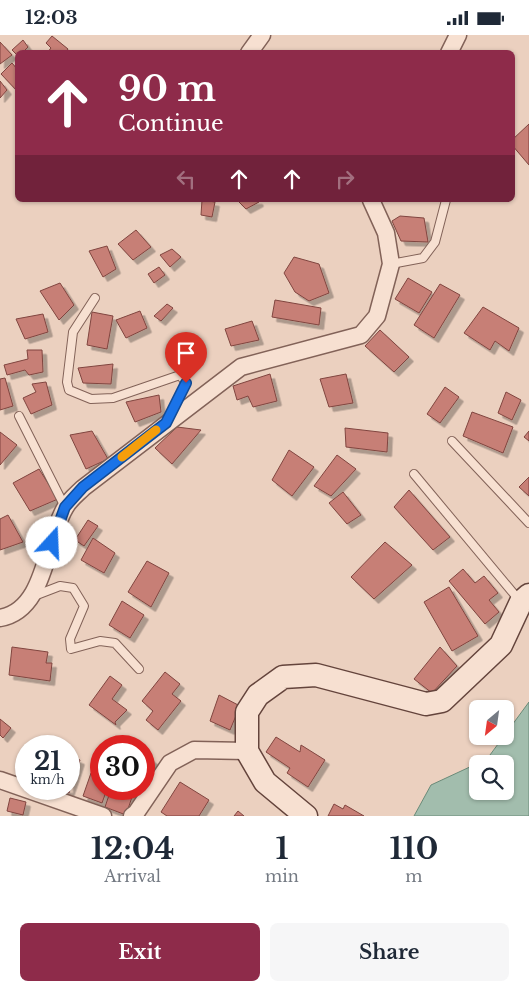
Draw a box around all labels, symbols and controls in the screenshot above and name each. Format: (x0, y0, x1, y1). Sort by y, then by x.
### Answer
text: 12:03 (25, 6, 78, 29)
text: 90 m (118, 67, 216, 110)
icon: ahead (35, 70, 100, 135)
text: Continue (118, 110, 224, 137)
icon: left (172, 165, 200, 193)
icon: ahead (225, 165, 253, 193)
icon: ahead (278, 165, 306, 193)
icon: right (331, 165, 359, 193)
pin (165, 332, 207, 383)
icon: arrive (172, 339, 200, 367)
position arrow (25, 516, 77, 568)
north arrow (469, 700, 514, 745)
map controls (469, 700, 514, 800)
speed limit sign: 30 (90, 735, 155, 800)
text: 21 (34, 746, 61, 777)
button: search (469, 755, 514, 800)
text: km/h (30, 772, 65, 787)
text: 12:04 (91, 830, 174, 867)
text: 1 (275, 830, 288, 867)
text: 110 (389, 830, 438, 867)
text: Arrival (104, 866, 161, 886)
text: min (265, 866, 299, 886)
text: m (405, 866, 422, 886)
button: Exit (20, 923, 260, 981)
button: Share (270, 923, 509, 981)

